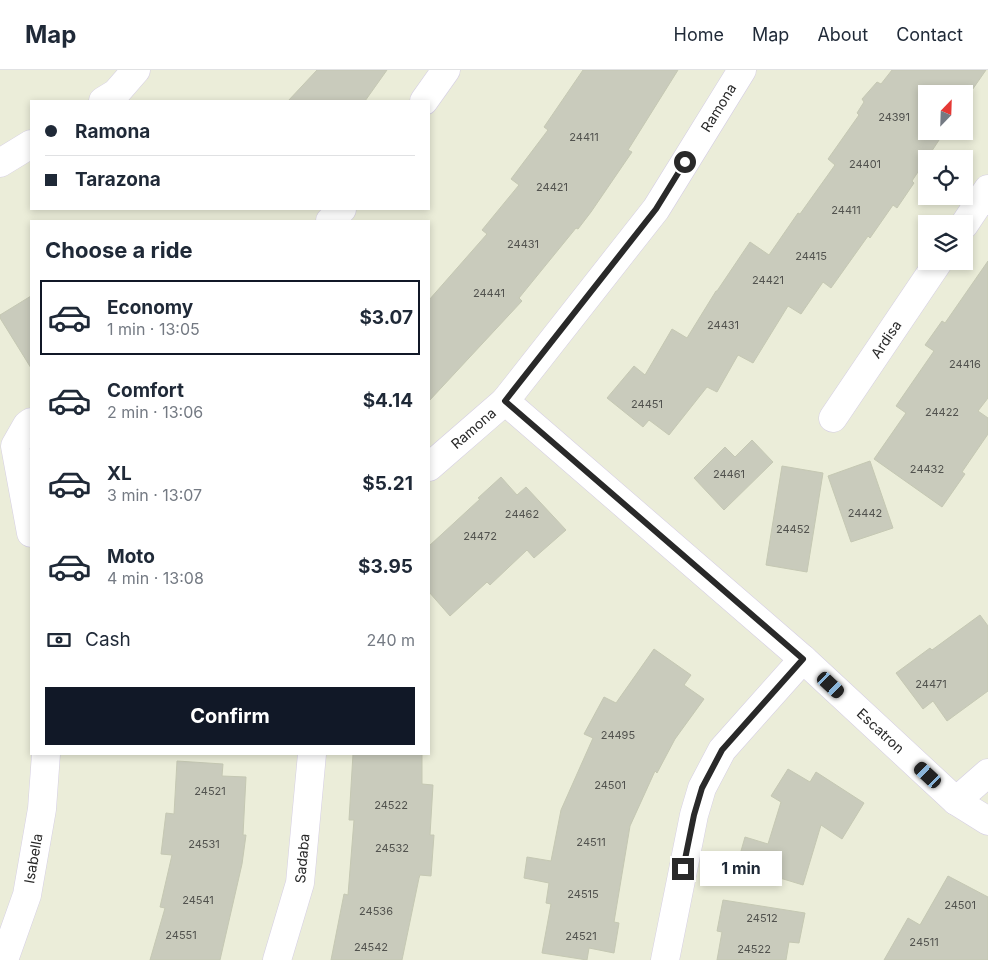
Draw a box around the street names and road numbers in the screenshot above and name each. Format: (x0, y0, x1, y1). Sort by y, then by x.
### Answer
street label: Ramona (697, 80, 740, 135)
street label: Ardisa (867, 317, 905, 361)
street label: Ramona (447, 404, 499, 452)
street label: Escatron (854, 705, 908, 757)
street label: Isabella (20, 832, 46, 885)
street label: Sadaba (291, 833, 313, 884)

